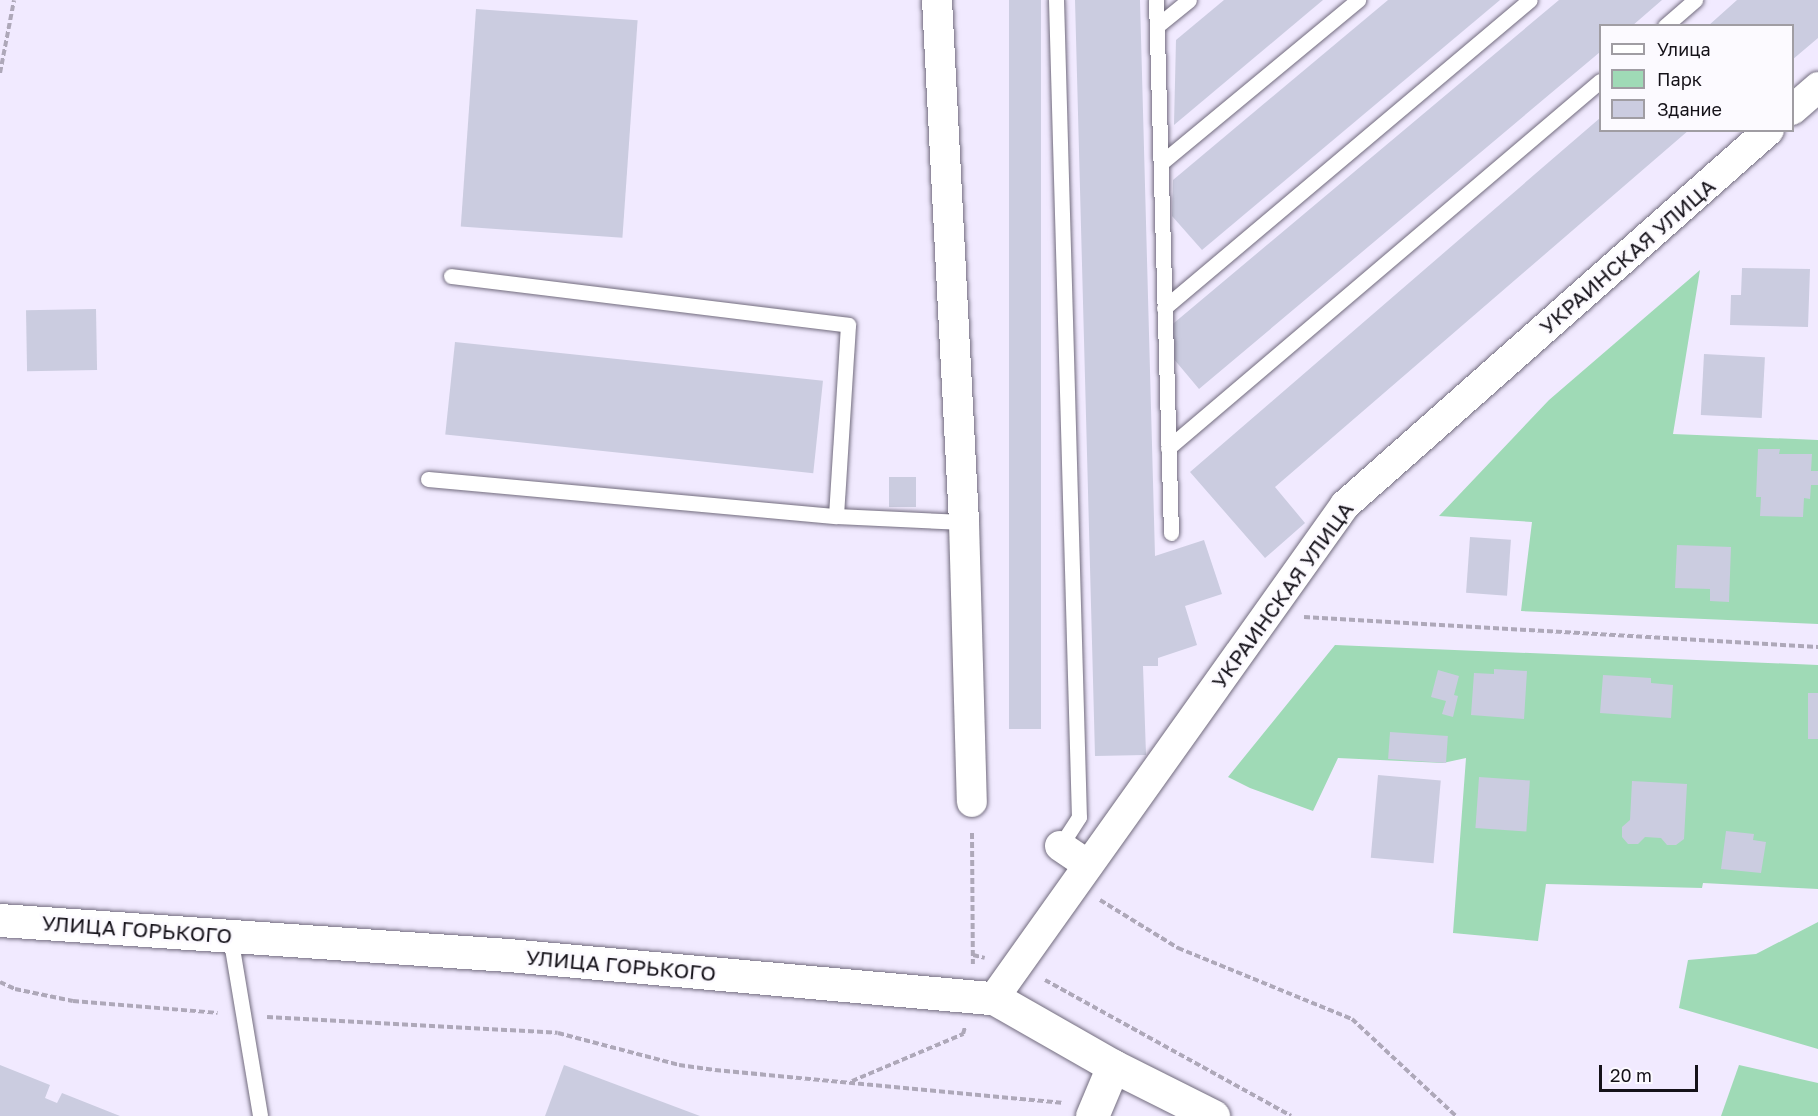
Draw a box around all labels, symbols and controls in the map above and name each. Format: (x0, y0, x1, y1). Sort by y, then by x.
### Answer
legend (1599, 24, 1794, 132)
text: Улица (1657, 38, 1711, 60)
text: Парк (1657, 68, 1702, 90)
text: Здание (1657, 98, 1722, 120)
street label: УКРАИНСКАЯ УЛИЦА (1534, 173, 1720, 339)
street label: УКРАИНСКАЯ УЛИЦА (1206, 497, 1358, 693)
street label: УЛИЦА ГОРЬКОГО (41, 910, 233, 948)
street label: УЛИЦА ГОРЬКОГО (525, 944, 717, 986)
scale bar (1602, 1053, 1701, 1091)
text: 20 m (1610, 1064, 1652, 1086)

